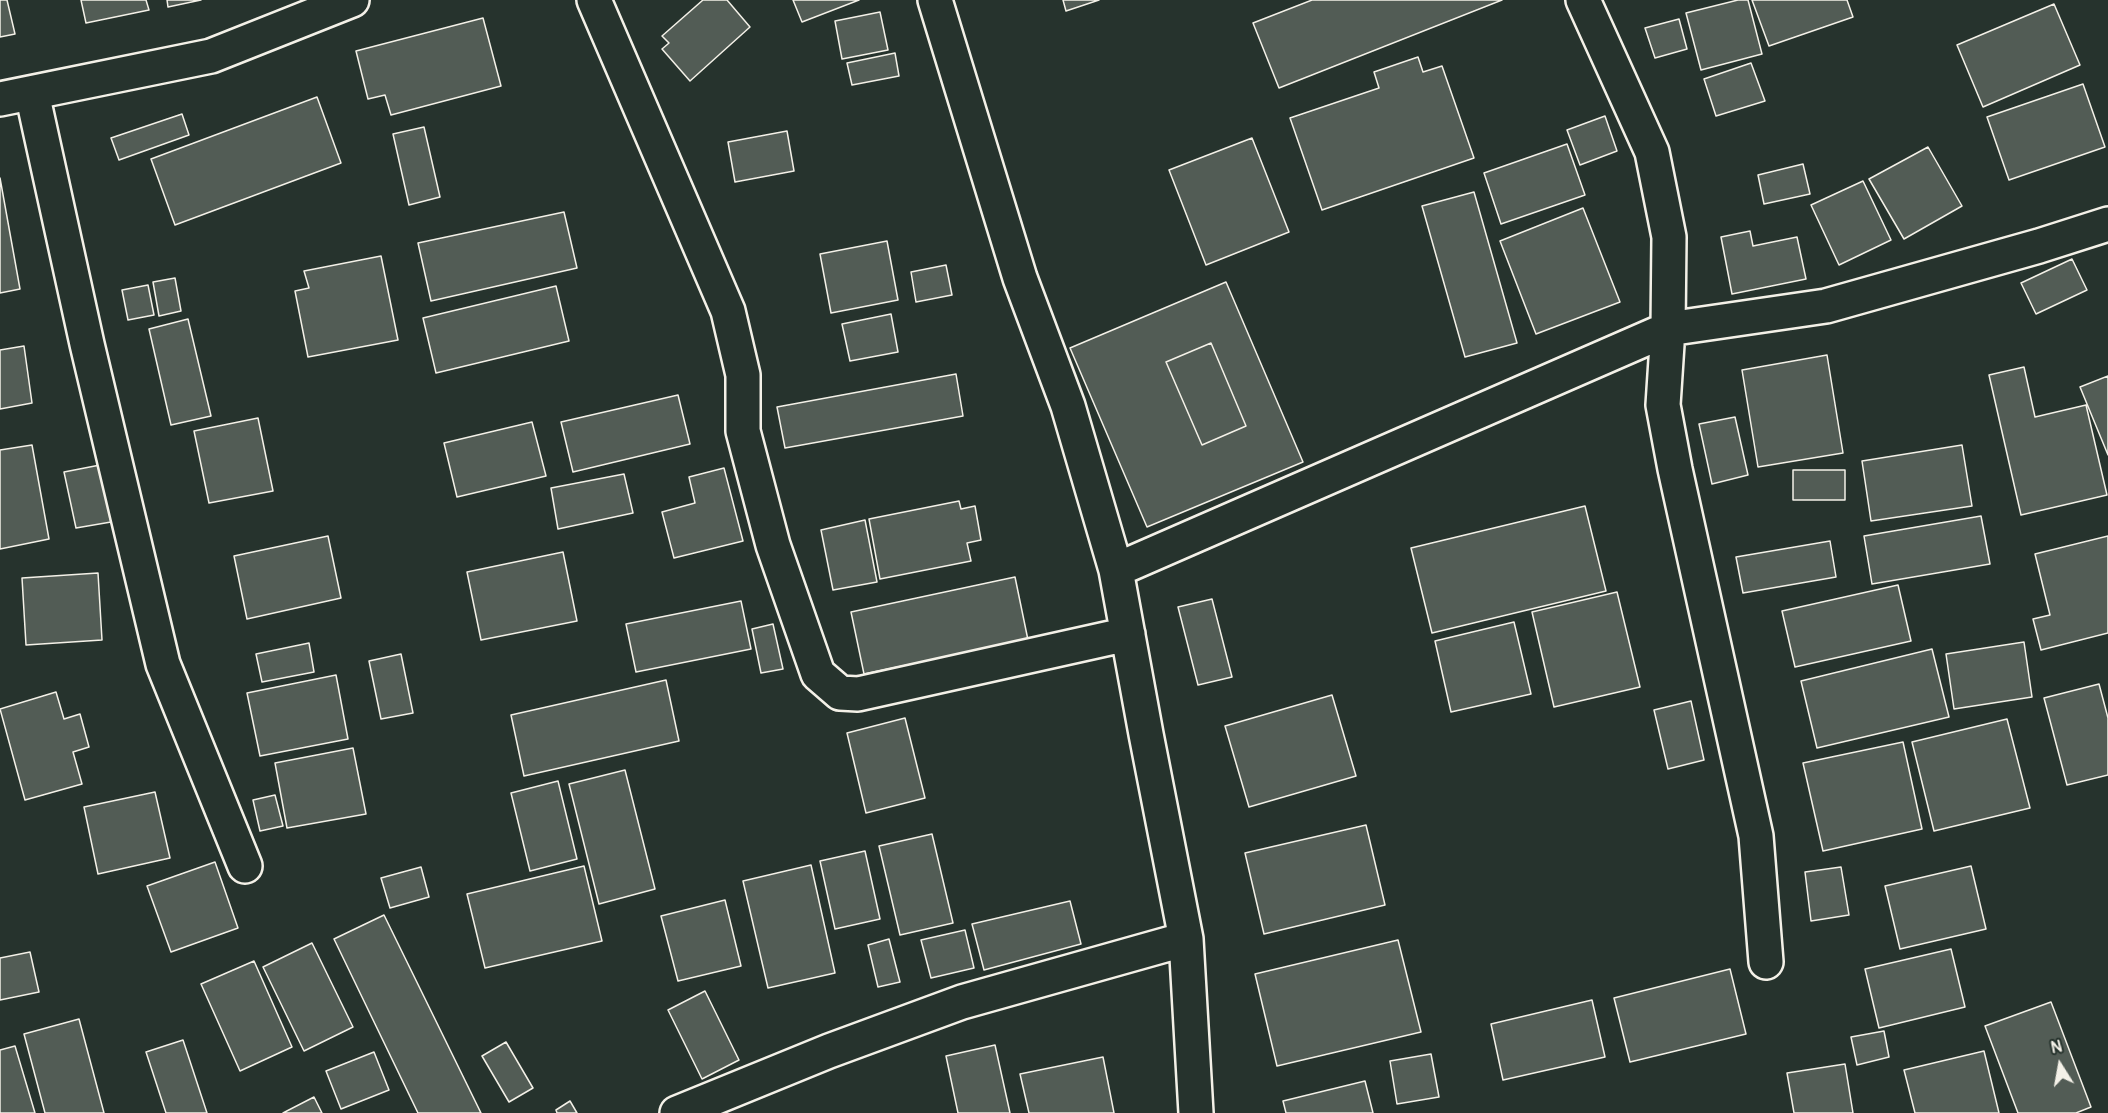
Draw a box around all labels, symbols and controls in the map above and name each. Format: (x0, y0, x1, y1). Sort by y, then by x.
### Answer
north arrow (2030, 1035, 2090, 1095)
text: N (2049, 1036, 2064, 1058)

